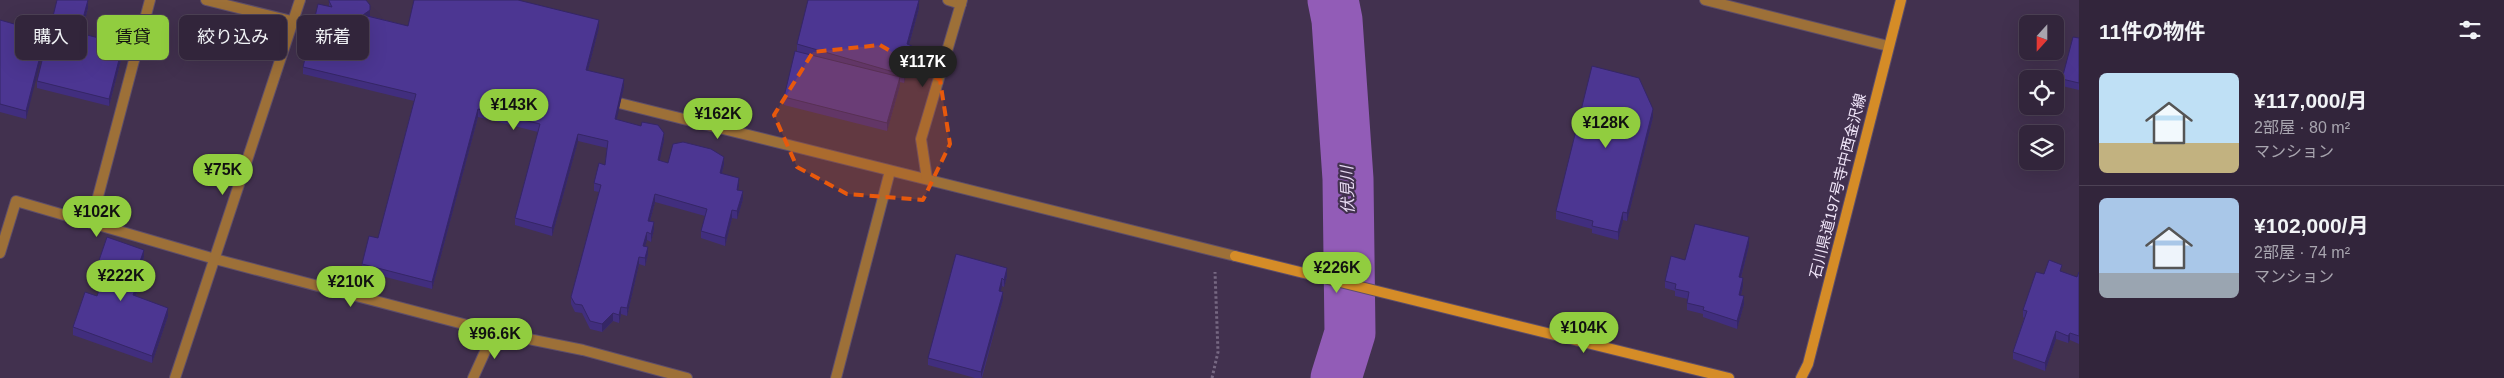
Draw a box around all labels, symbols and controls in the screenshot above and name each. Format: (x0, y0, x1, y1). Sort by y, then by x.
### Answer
chip: 購入 (15, 15, 87, 60)
chip: 賃貸 (97, 15, 169, 60)
chip: 絞り込み (179, 15, 287, 60)
chip: 新着 (297, 15, 369, 60)
north arrow (2019, 15, 2064, 60)
map controls (2019, 15, 2064, 170)
icon: filters (2456, 16, 2484, 44)
text: 11件の物件 (2099, 20, 2205, 43)
pin: ¥117K (888, 46, 958, 88)
text: ¥117K (900, 53, 946, 70)
button: locate (2019, 70, 2064, 115)
pin: ¥143K (479, 88, 549, 131)
text: ¥117,000/月 (2254, 89, 2367, 112)
street label: 石川県道197号寺中西金沢線 (1806, 92, 1869, 280)
icon: home (2139, 93, 2199, 153)
text: ¥143K (490, 96, 538, 113)
pin: ¥162K (683, 98, 753, 140)
text: ¥162K (694, 105, 742, 122)
pin: ¥128K (1571, 106, 1641, 149)
text: ¥128K (1582, 114, 1630, 131)
text: 2部屋 · 80 m² (2254, 119, 2350, 136)
button: layers (2019, 125, 2064, 170)
text: マンション (2254, 143, 2334, 160)
pin: ¥75K (193, 154, 253, 196)
text: ¥75K (204, 161, 242, 178)
water label: 伏見川 (1338, 164, 1357, 214)
pin: ¥102K (62, 196, 132, 238)
text: ¥102K (73, 203, 121, 220)
text: ¥102,000/月 (2254, 214, 2368, 237)
icon: home (2139, 218, 2199, 278)
text: 2部屋 · 74 m² (2254, 244, 2350, 261)
pin: ¥226K (1302, 252, 1372, 294)
text: ¥226K (1313, 259, 1361, 276)
pin: ¥222K (86, 260, 156, 302)
pin: ¥210K (316, 266, 386, 308)
text: ¥222K (97, 267, 145, 284)
text: マンション (2254, 268, 2334, 285)
text: ¥210K (327, 273, 375, 290)
pin: ¥104K (1549, 312, 1619, 354)
pin: ¥96.6K (454, 318, 536, 360)
text: ¥104K (1560, 319, 1608, 336)
text: ¥96.6K (469, 325, 521, 342)

